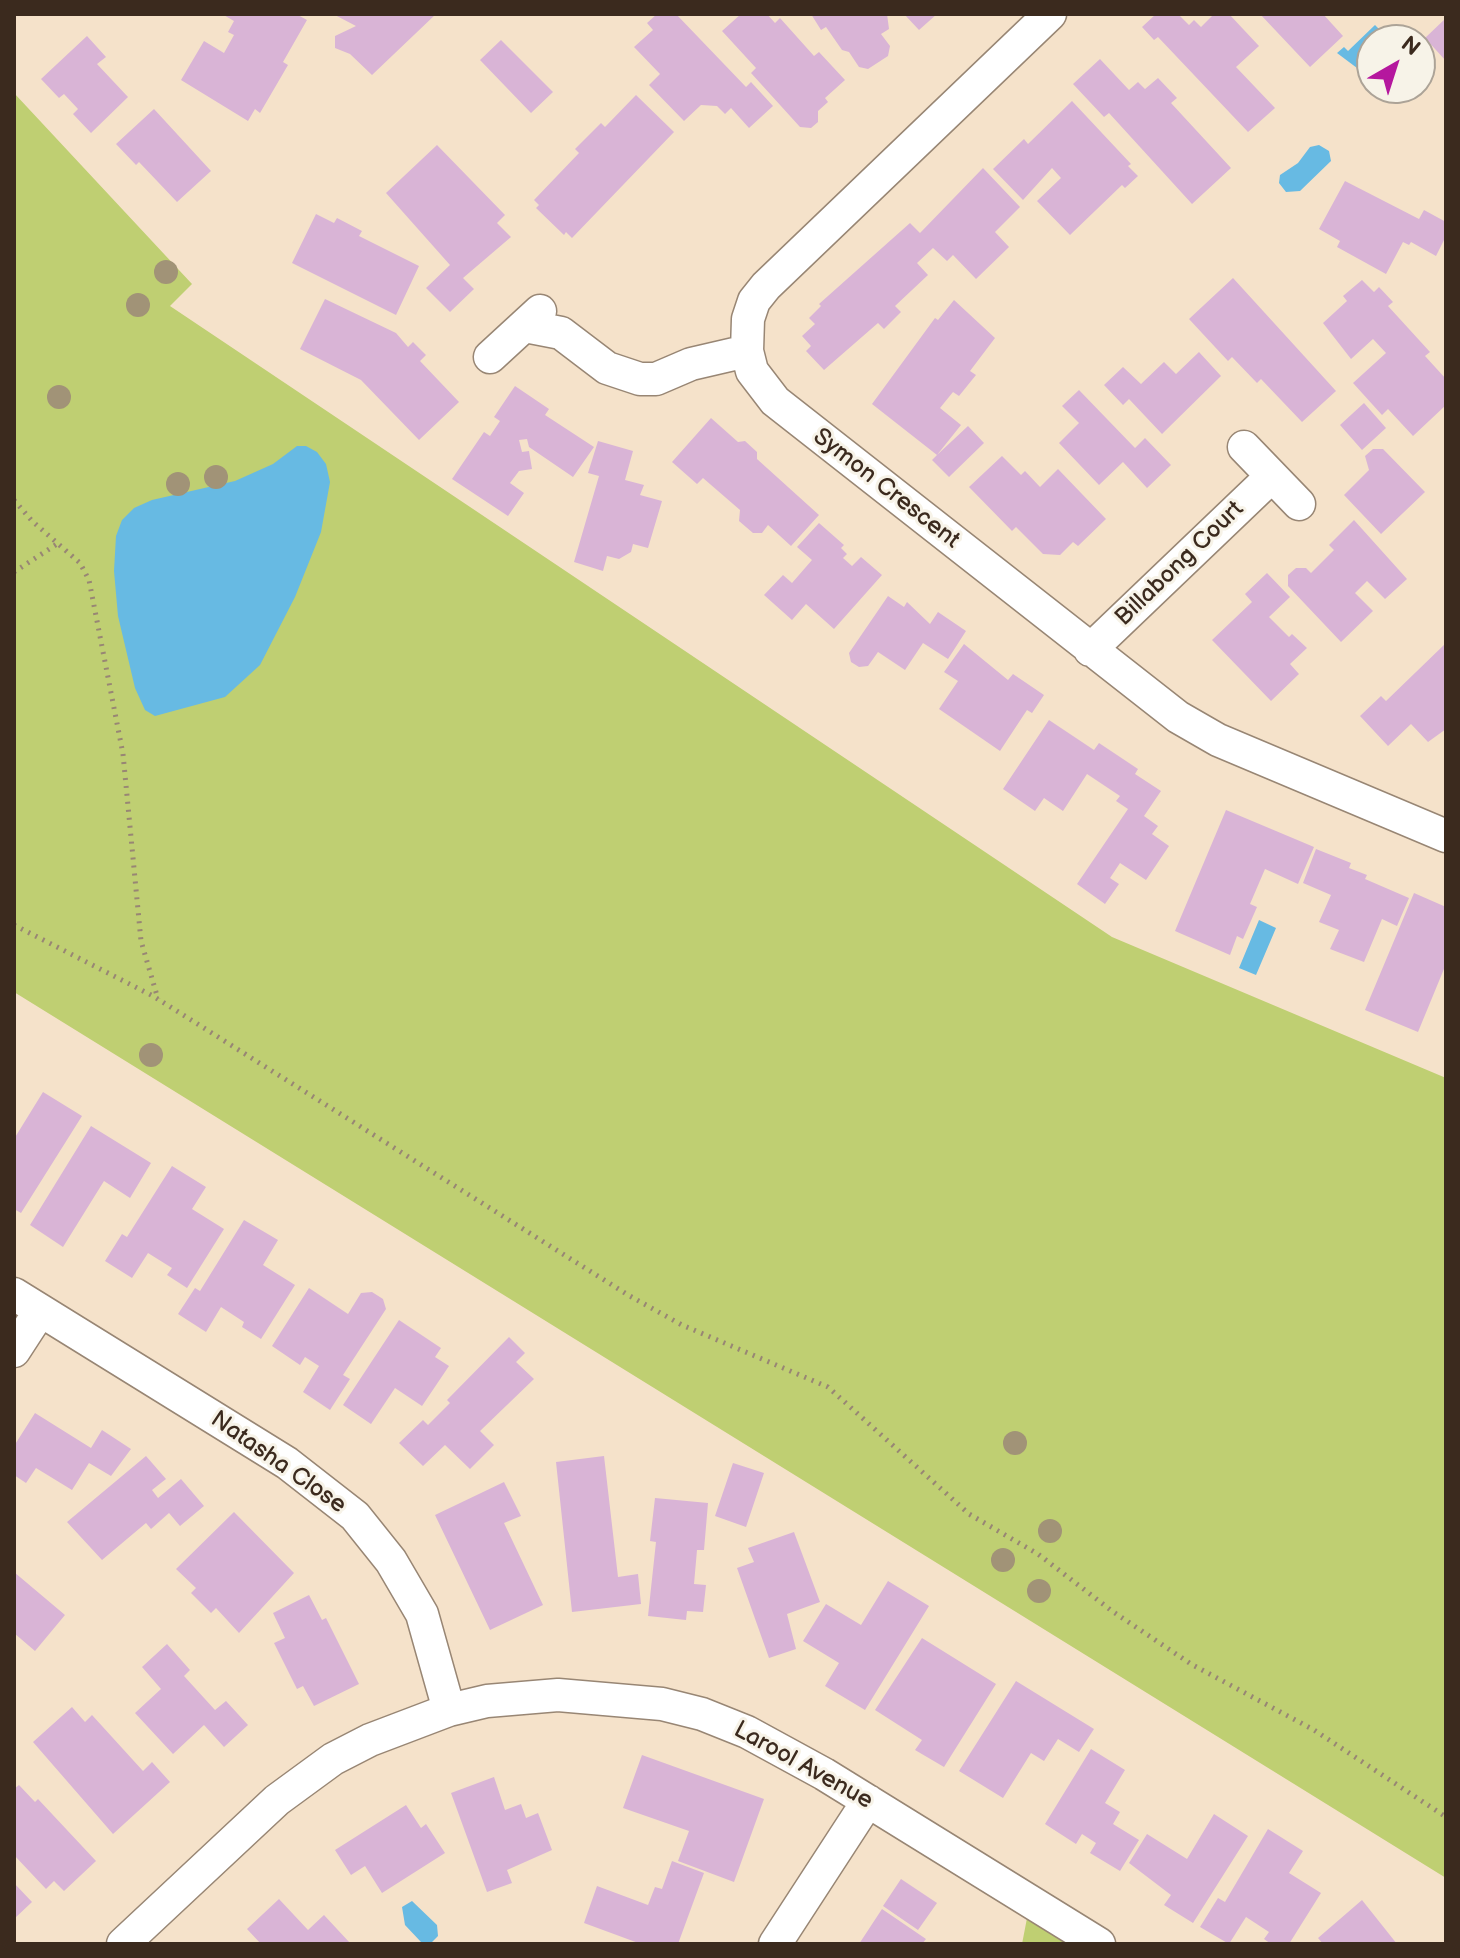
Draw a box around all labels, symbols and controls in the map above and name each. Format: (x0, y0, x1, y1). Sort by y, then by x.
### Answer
north arrow (1356, 24, 1436, 104)
text: N (1395, 31, 1425, 62)
street label: Symon Crescent (807, 423, 965, 555)
street label: Billabong Court (1110, 496, 1250, 632)
street label: Natasha Close (205, 1406, 351, 1520)
street label: Larool Avenue (728, 1716, 878, 1816)

